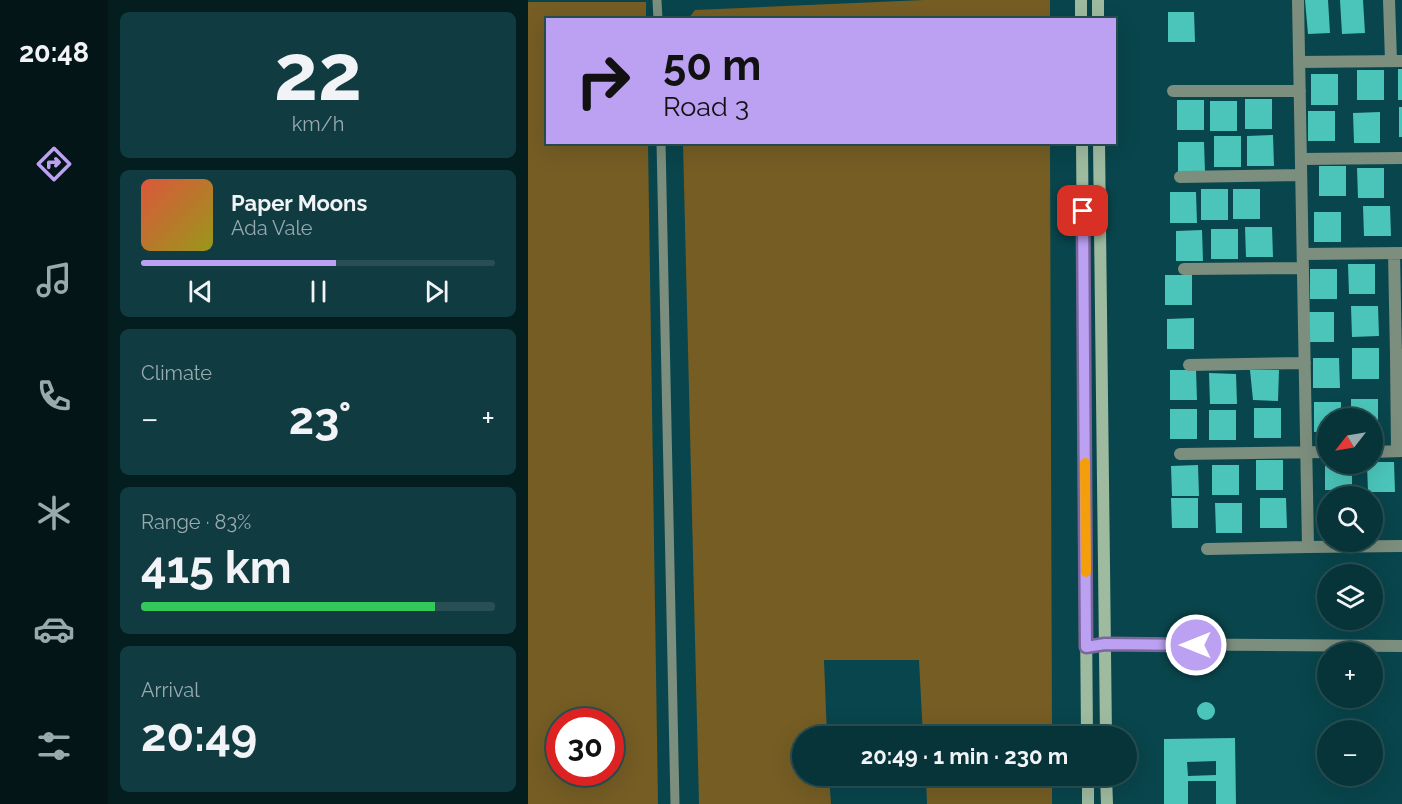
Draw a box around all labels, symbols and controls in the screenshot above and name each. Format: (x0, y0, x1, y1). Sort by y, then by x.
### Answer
text: 22 (274, 27, 362, 118)
text: 20:48 (19, 37, 89, 68)
text: 50 m (663, 41, 761, 90)
icon: right (564, 42, 642, 120)
text: Road 3 (663, 91, 749, 122)
text: km/h (292, 112, 344, 136)
icon: directions (33, 143, 75, 185)
pin (1057, 185, 1108, 236)
text: Paper Moons (231, 190, 367, 216)
icon: arrive (1066, 194, 1099, 227)
text: Ada Vale (231, 216, 313, 240)
icon: music (33, 259, 75, 301)
icon: previous (184, 275, 217, 308)
icon: pause (302, 275, 335, 308)
icon: next (420, 275, 453, 308)
text: Climate (141, 361, 212, 385)
icon: phone (33, 375, 75, 417)
text: 23° (289, 392, 351, 445)
text: − (141, 399, 159, 438)
text: + (481, 399, 495, 438)
north arrow (1317, 408, 1383, 474)
map controls (1317, 408, 1383, 786)
button: search (1317, 486, 1383, 552)
icon: climate (33, 492, 75, 534)
text: Range · 83% (141, 510, 251, 534)
text: 415 km (141, 541, 292, 594)
button: layers (1317, 564, 1383, 630)
icon: car (33, 608, 75, 650)
position arrow (1164, 613, 1228, 677)
button: + (1317, 642, 1383, 708)
text: Arrival (141, 678, 200, 702)
speed limit sign: 30 (546, 708, 624, 786)
text: 20:49 (141, 709, 257, 762)
button: − (1317, 720, 1383, 786)
icon: filters (33, 725, 75, 767)
text: 20:49 · 1 min · 230 m (861, 743, 1068, 769)

